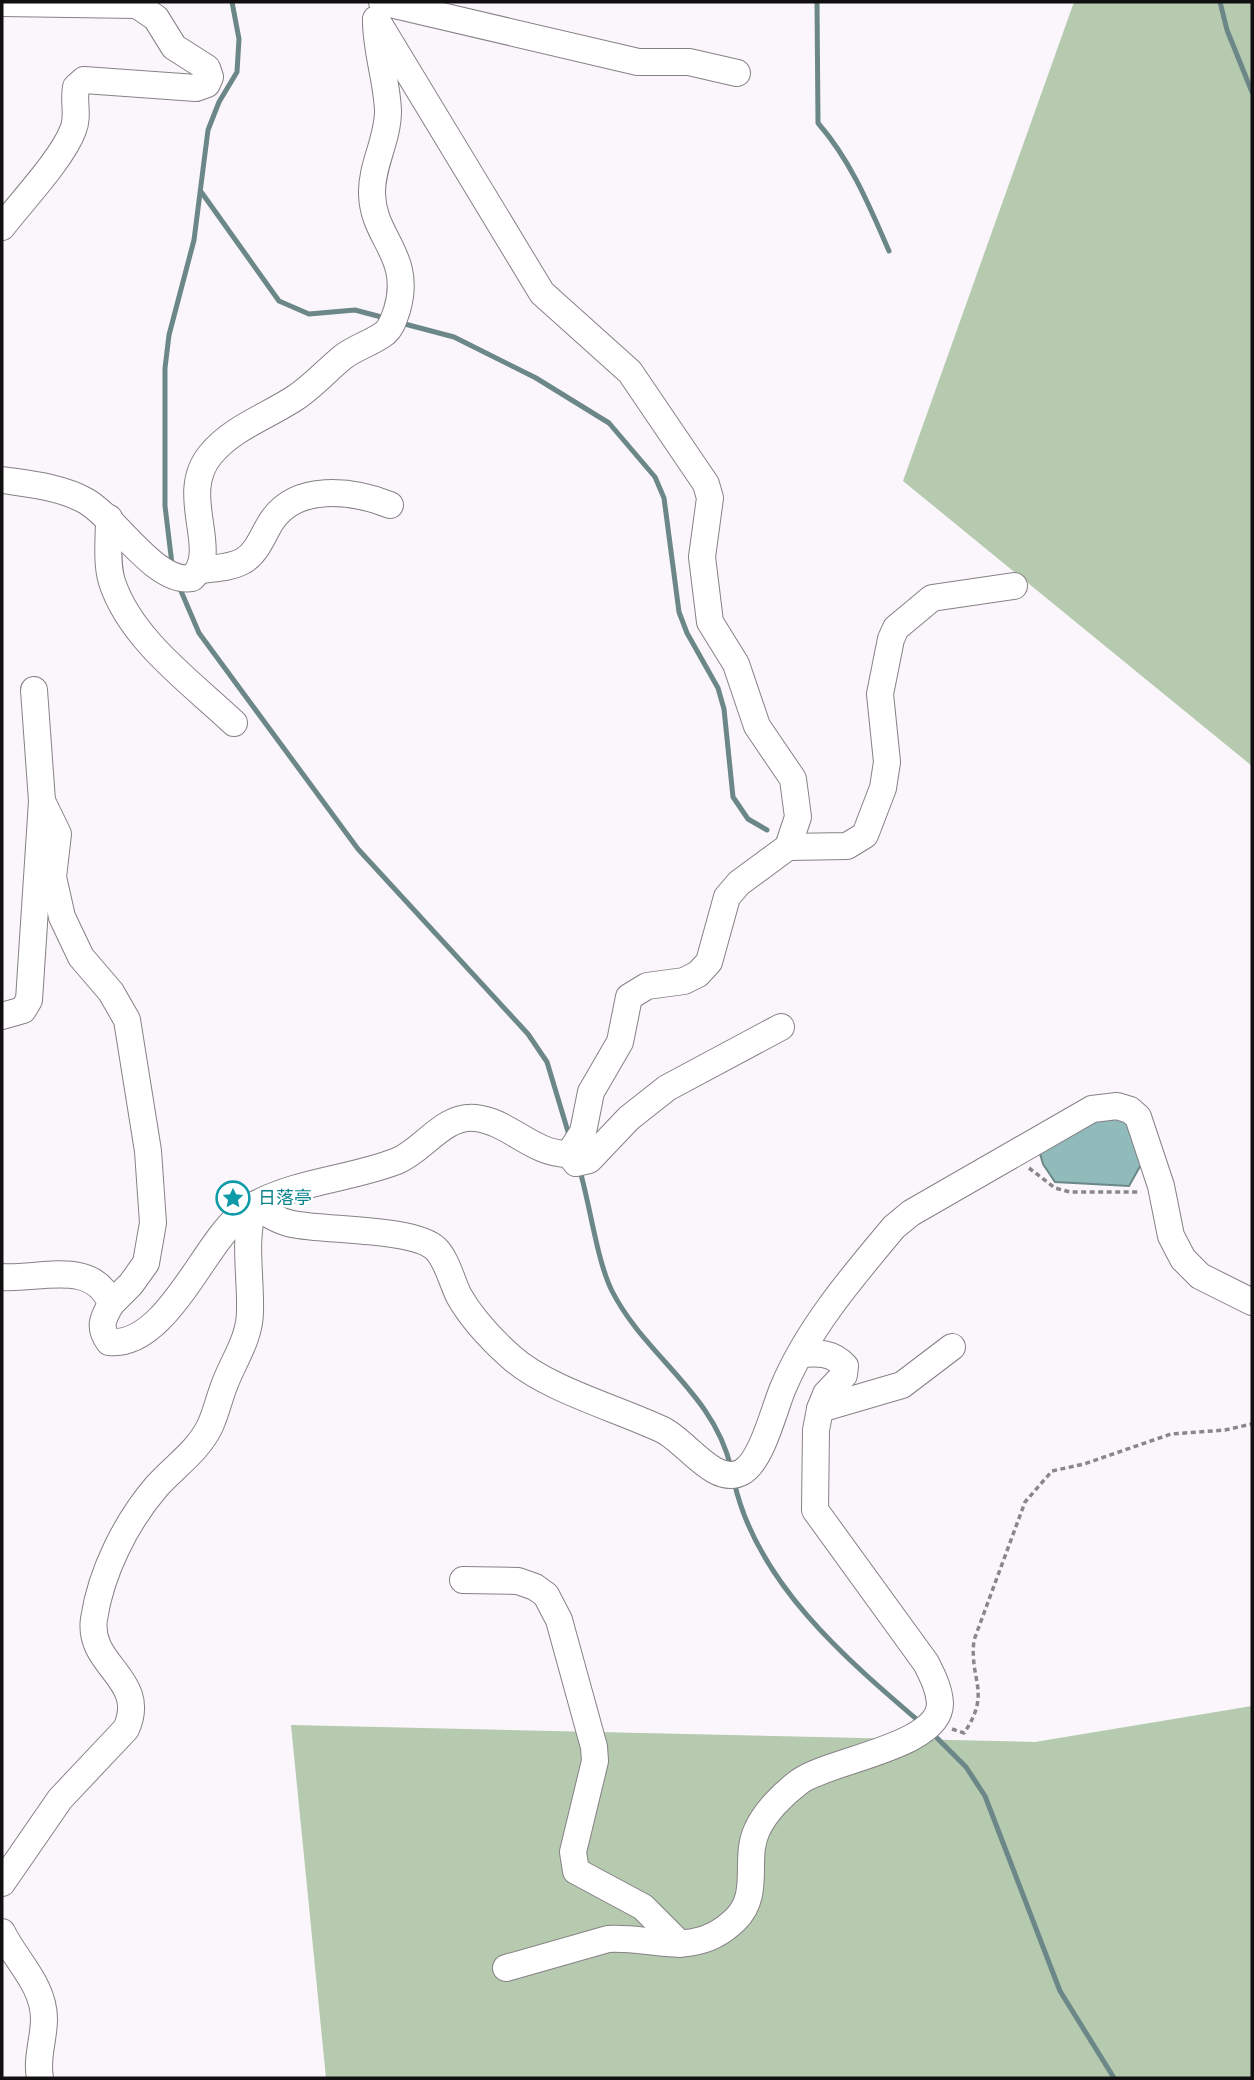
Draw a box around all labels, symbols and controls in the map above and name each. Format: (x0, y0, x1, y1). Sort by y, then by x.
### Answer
place icon: 日落亭 (214, 1179, 252, 1217)
place label: 日落亭 (258, 1186, 312, 1210)

